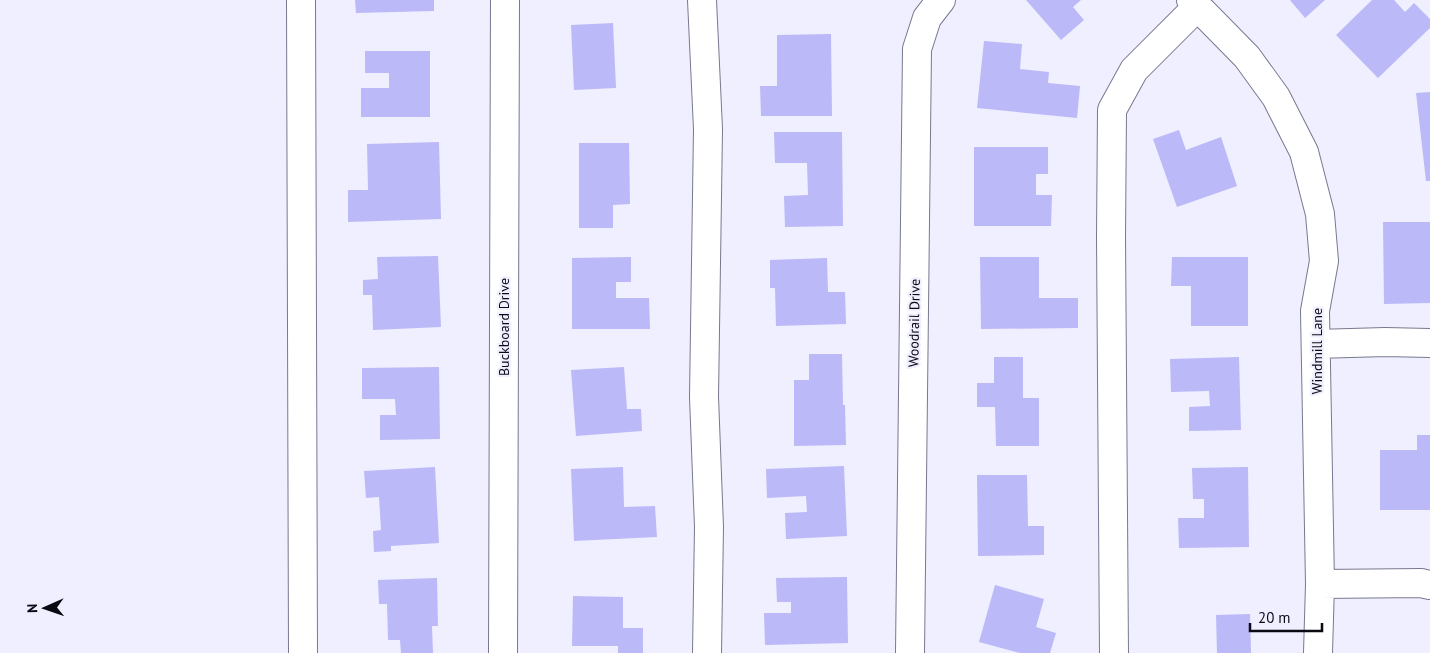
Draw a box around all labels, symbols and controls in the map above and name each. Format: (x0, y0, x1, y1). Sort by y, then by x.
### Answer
street label: Buckboard Drive (495, 278, 513, 376)
street label: Woodrail Drive (904, 279, 924, 367)
street label: Windmill Lane (1308, 308, 1326, 394)
north arrow (20, 583, 70, 633)
scale bar (1250, 600, 1322, 632)
text: N (23, 604, 41, 613)
text: 20 m (1258, 608, 1291, 627)

